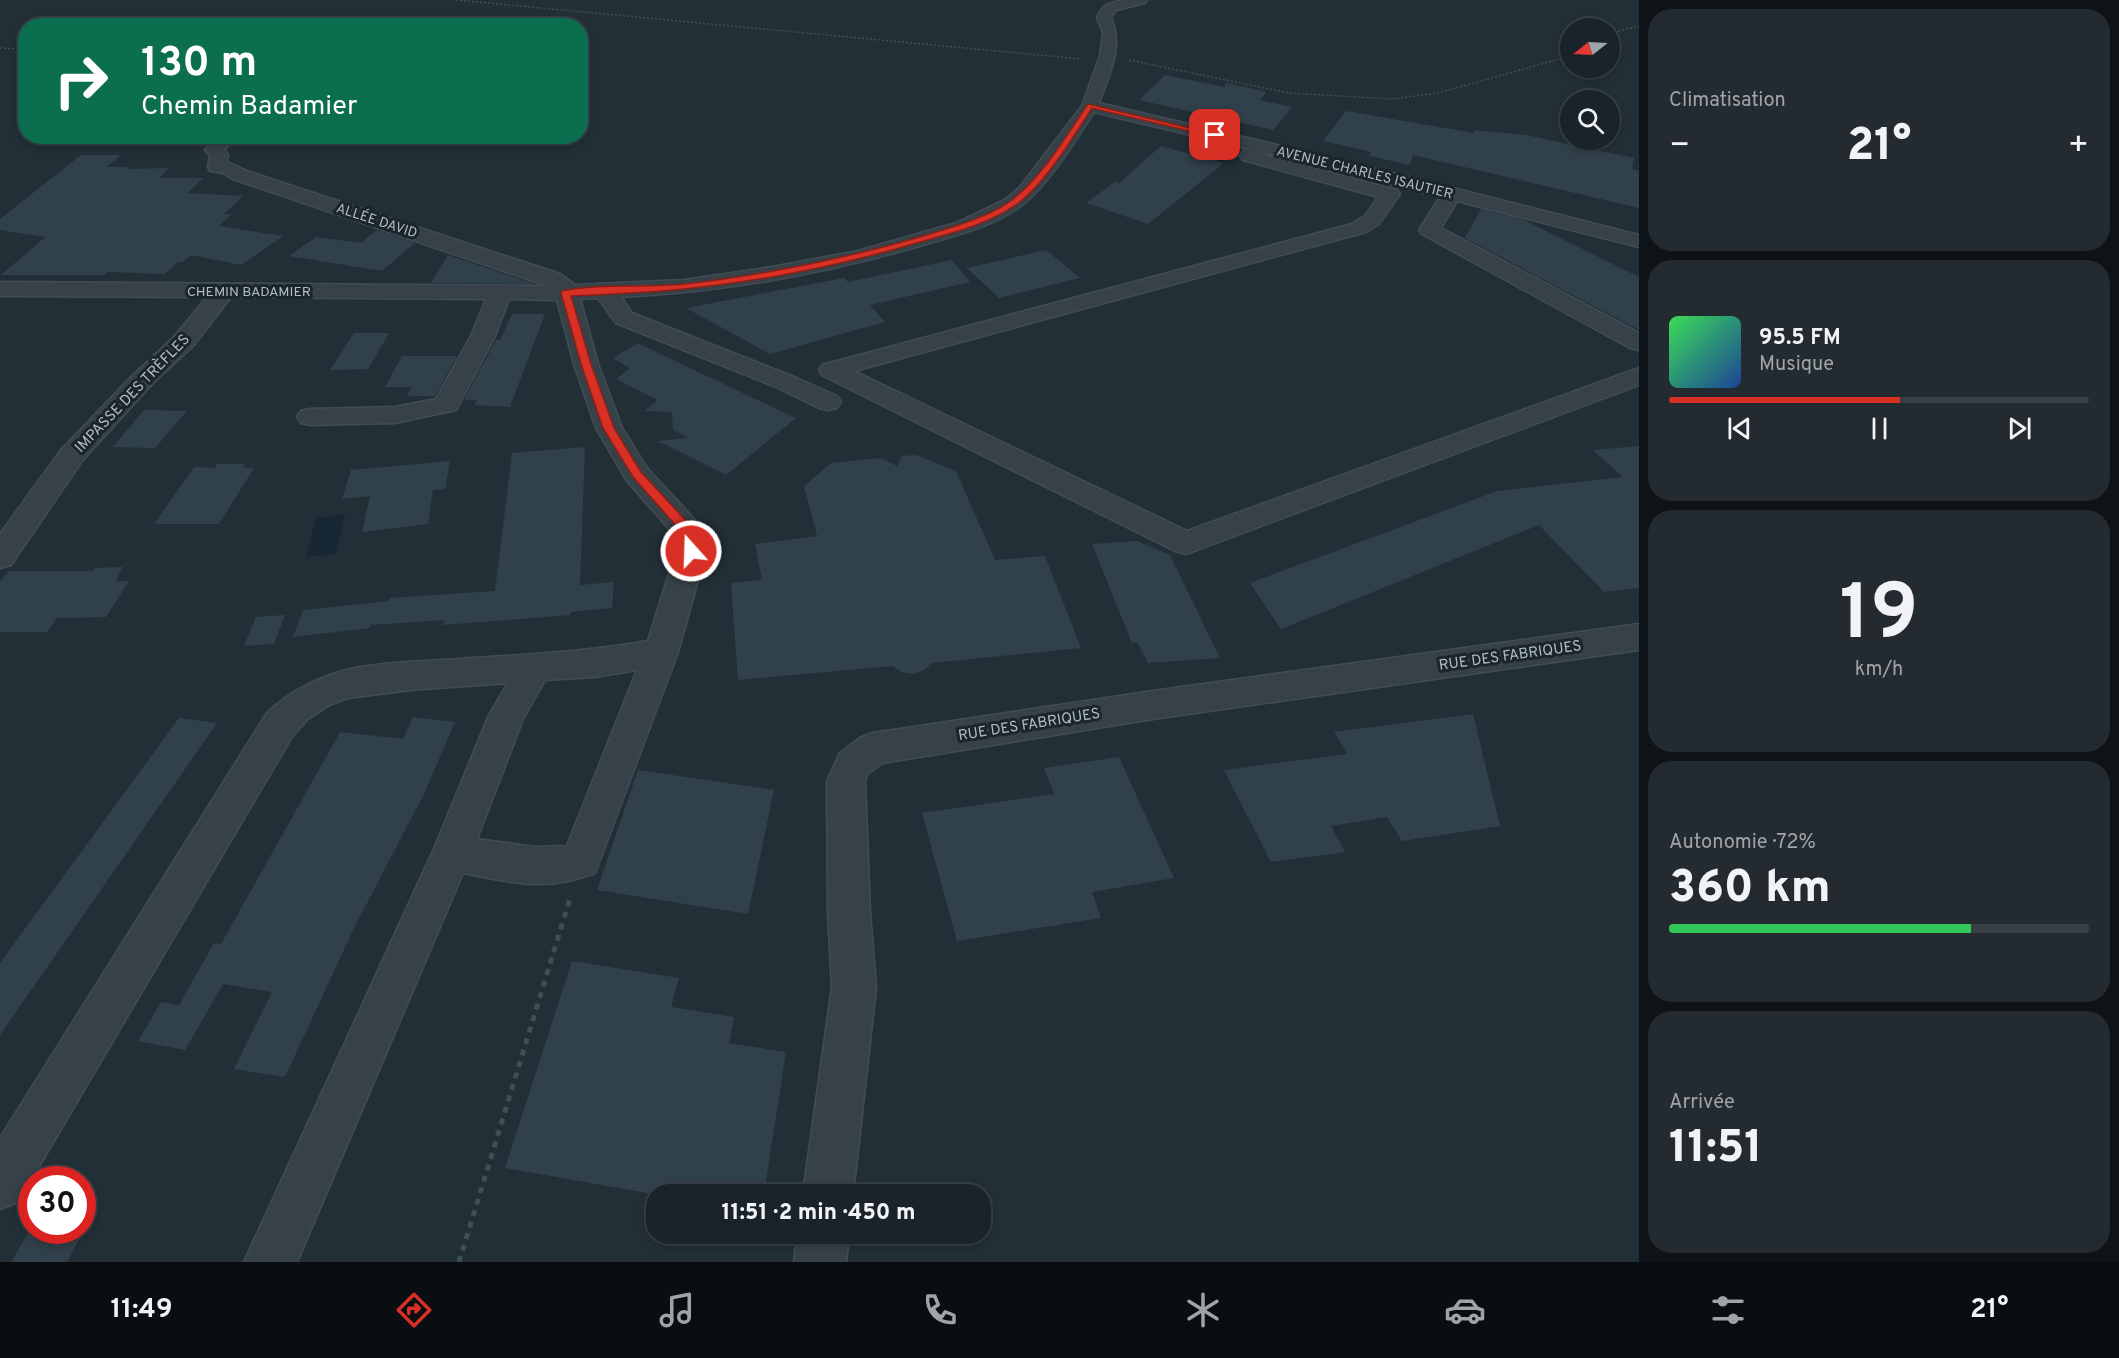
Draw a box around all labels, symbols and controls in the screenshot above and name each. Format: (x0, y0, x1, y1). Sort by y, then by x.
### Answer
north arrow (1560, 18, 1620, 78)
map controls (1560, 18, 1620, 150)
text: 130 m (141, 38, 257, 91)
icon: right (42, 42, 120, 120)
text: Climatisation (1669, 88, 1786, 114)
text: Chemin Badamier (141, 90, 357, 124)
button: search (1560, 90, 1620, 150)
pin (1189, 109, 1240, 160)
icon: arrive (1198, 118, 1231, 151)
text: 21° (1847, 119, 1911, 176)
text: − (1669, 126, 1690, 168)
text: + (2068, 126, 2089, 168)
street label: AVENUE CHARLES ISAUTIER (1275, 143, 1455, 204)
street label: ALLÉE DAVID (334, 199, 420, 243)
street label: CHEMIN BADAMIER (187, 284, 311, 301)
text: 95.5 FM (1759, 325, 1841, 352)
street label: IMPASSE DES TRÈFLES (71, 330, 195, 457)
text: Musique (1759, 352, 1834, 378)
icon: previous (1723, 412, 1756, 445)
icon: pause (1863, 412, 1896, 445)
icon: next (2003, 412, 2036, 445)
position arrow (659, 519, 723, 583)
text: 19 (1839, 568, 1919, 667)
street label: RUE DES FABRIQUES (1438, 637, 1583, 676)
text: km/h (1855, 657, 1903, 683)
street label: RUE DES FABRIQUES (957, 705, 1102, 746)
text: Autonomie · 72% (1669, 830, 1816, 856)
text: 360 km (1669, 861, 1831, 918)
text: Arrivée (1669, 1090, 1735, 1116)
text: 11:51 (1669, 1121, 1763, 1178)
speed limit sign: 30 (18, 1166, 96, 1244)
text: 11:51 · 2 min · 450 m (722, 1200, 915, 1227)
icon: directions (393, 1289, 435, 1331)
icon: music (656, 1289, 698, 1331)
icon: phone (919, 1289, 961, 1331)
icon: climate (1182, 1289, 1224, 1331)
icon: car (1444, 1289, 1486, 1331)
icon: filters (1707, 1289, 1749, 1331)
text: 11:49 (110, 1293, 173, 1327)
text: 21° (1970, 1293, 2009, 1327)

